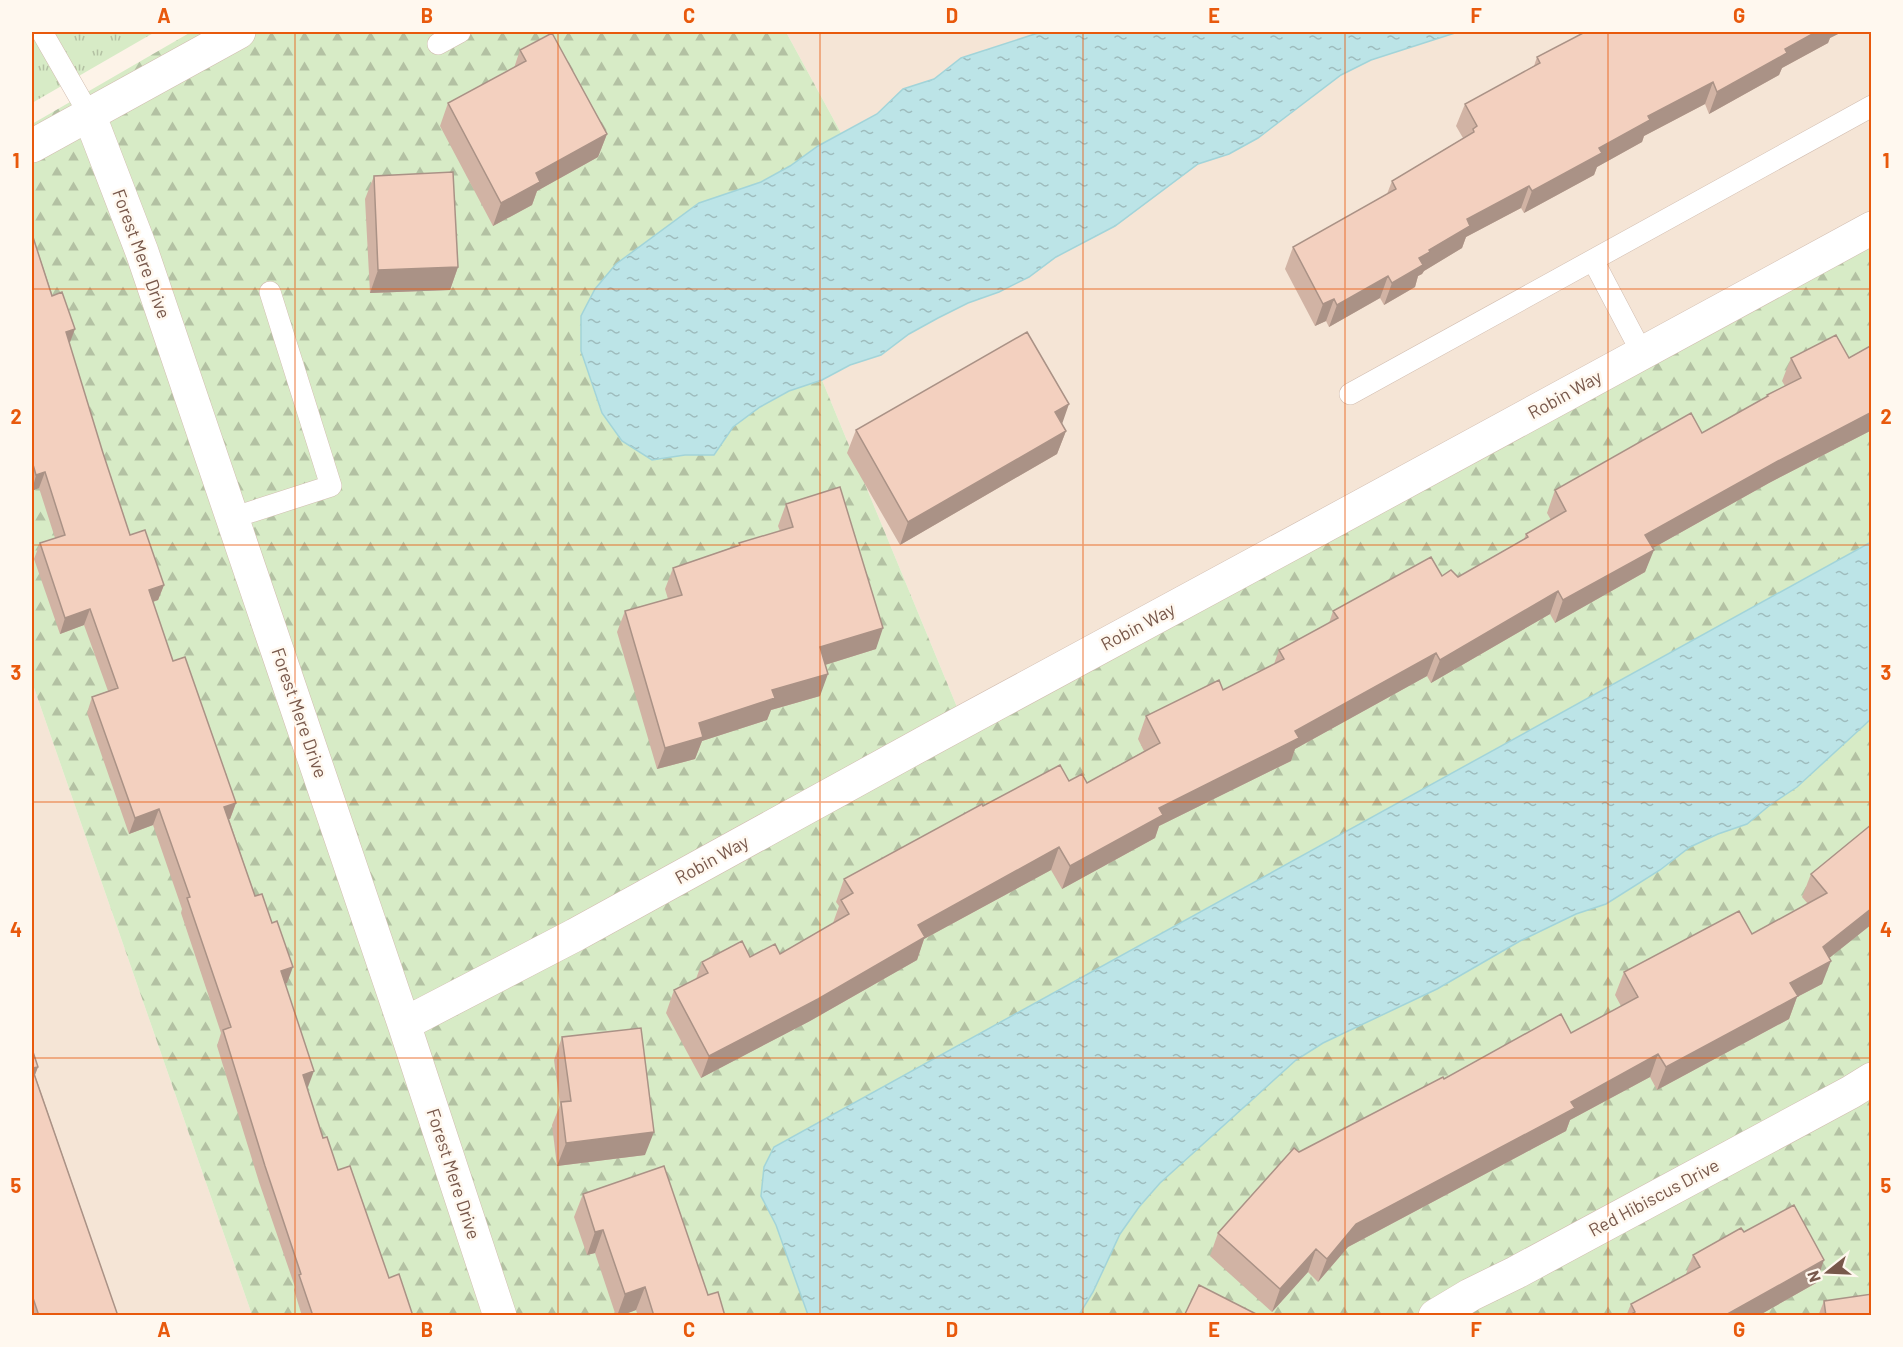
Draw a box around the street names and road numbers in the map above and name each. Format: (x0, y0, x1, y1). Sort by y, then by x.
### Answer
street label: Forest Mere Drive (108, 186, 176, 321)
street label: Robin Way (1524, 365, 1605, 423)
street label: Robin Way (1097, 597, 1178, 655)
street label: Forest Mere Drive (267, 645, 333, 781)
street label: Robin Way (671, 830, 752, 888)
street label: Forest Mere Drive (422, 1106, 485, 1242)
street label: Red Hibiscus Drive (1584, 1153, 1723, 1241)

